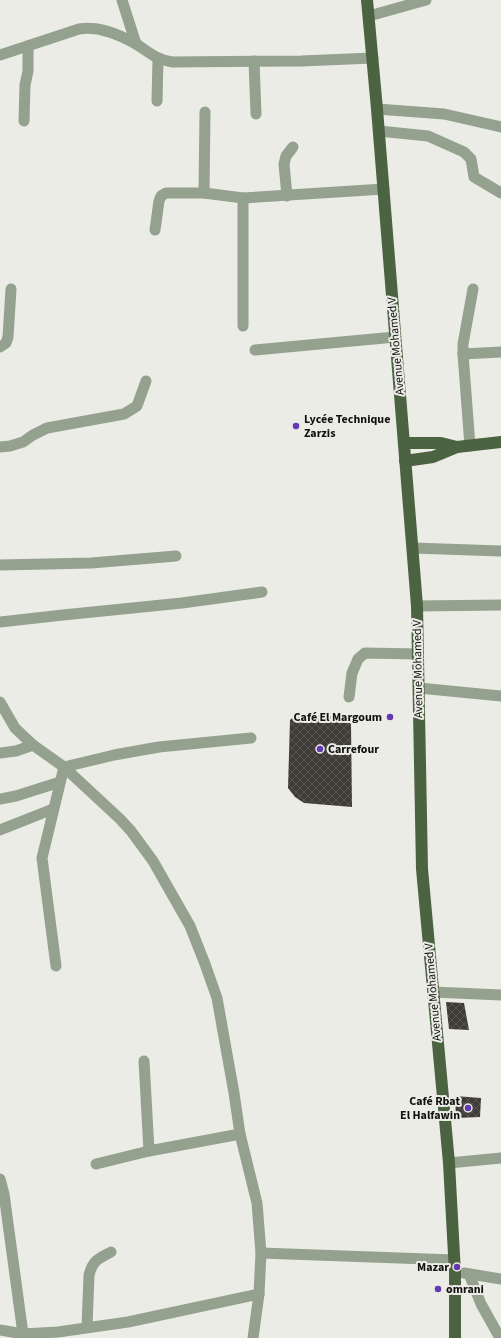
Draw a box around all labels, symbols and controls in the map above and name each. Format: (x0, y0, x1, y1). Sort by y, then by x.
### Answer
street label: Avenue Mohamed V (383, 295, 409, 396)
place label: Lycée Technique Zarzis (304, 411, 390, 442)
marker: Lycée Technique Zarzis (291, 421, 301, 431)
street label: Avenue Mohamed V (409, 619, 427, 718)
place label: Café El Margoum (294, 709, 382, 726)
marker: Café El Margoum (385, 712, 395, 722)
place label: Carrefour (328, 741, 379, 758)
marker: Carrefour (315, 744, 325, 754)
street label: Avenue Mohamed V (420, 941, 446, 1042)
place label: Café Rbat El Halfawin (400, 1093, 460, 1124)
marker: Café Rbat El Halfawin (463, 1103, 473, 1113)
place label: Mazar (417, 1259, 449, 1276)
marker: Mazar (452, 1262, 462, 1272)
place label: omrani (446, 1281, 484, 1298)
marker: omrani (433, 1284, 443, 1294)

